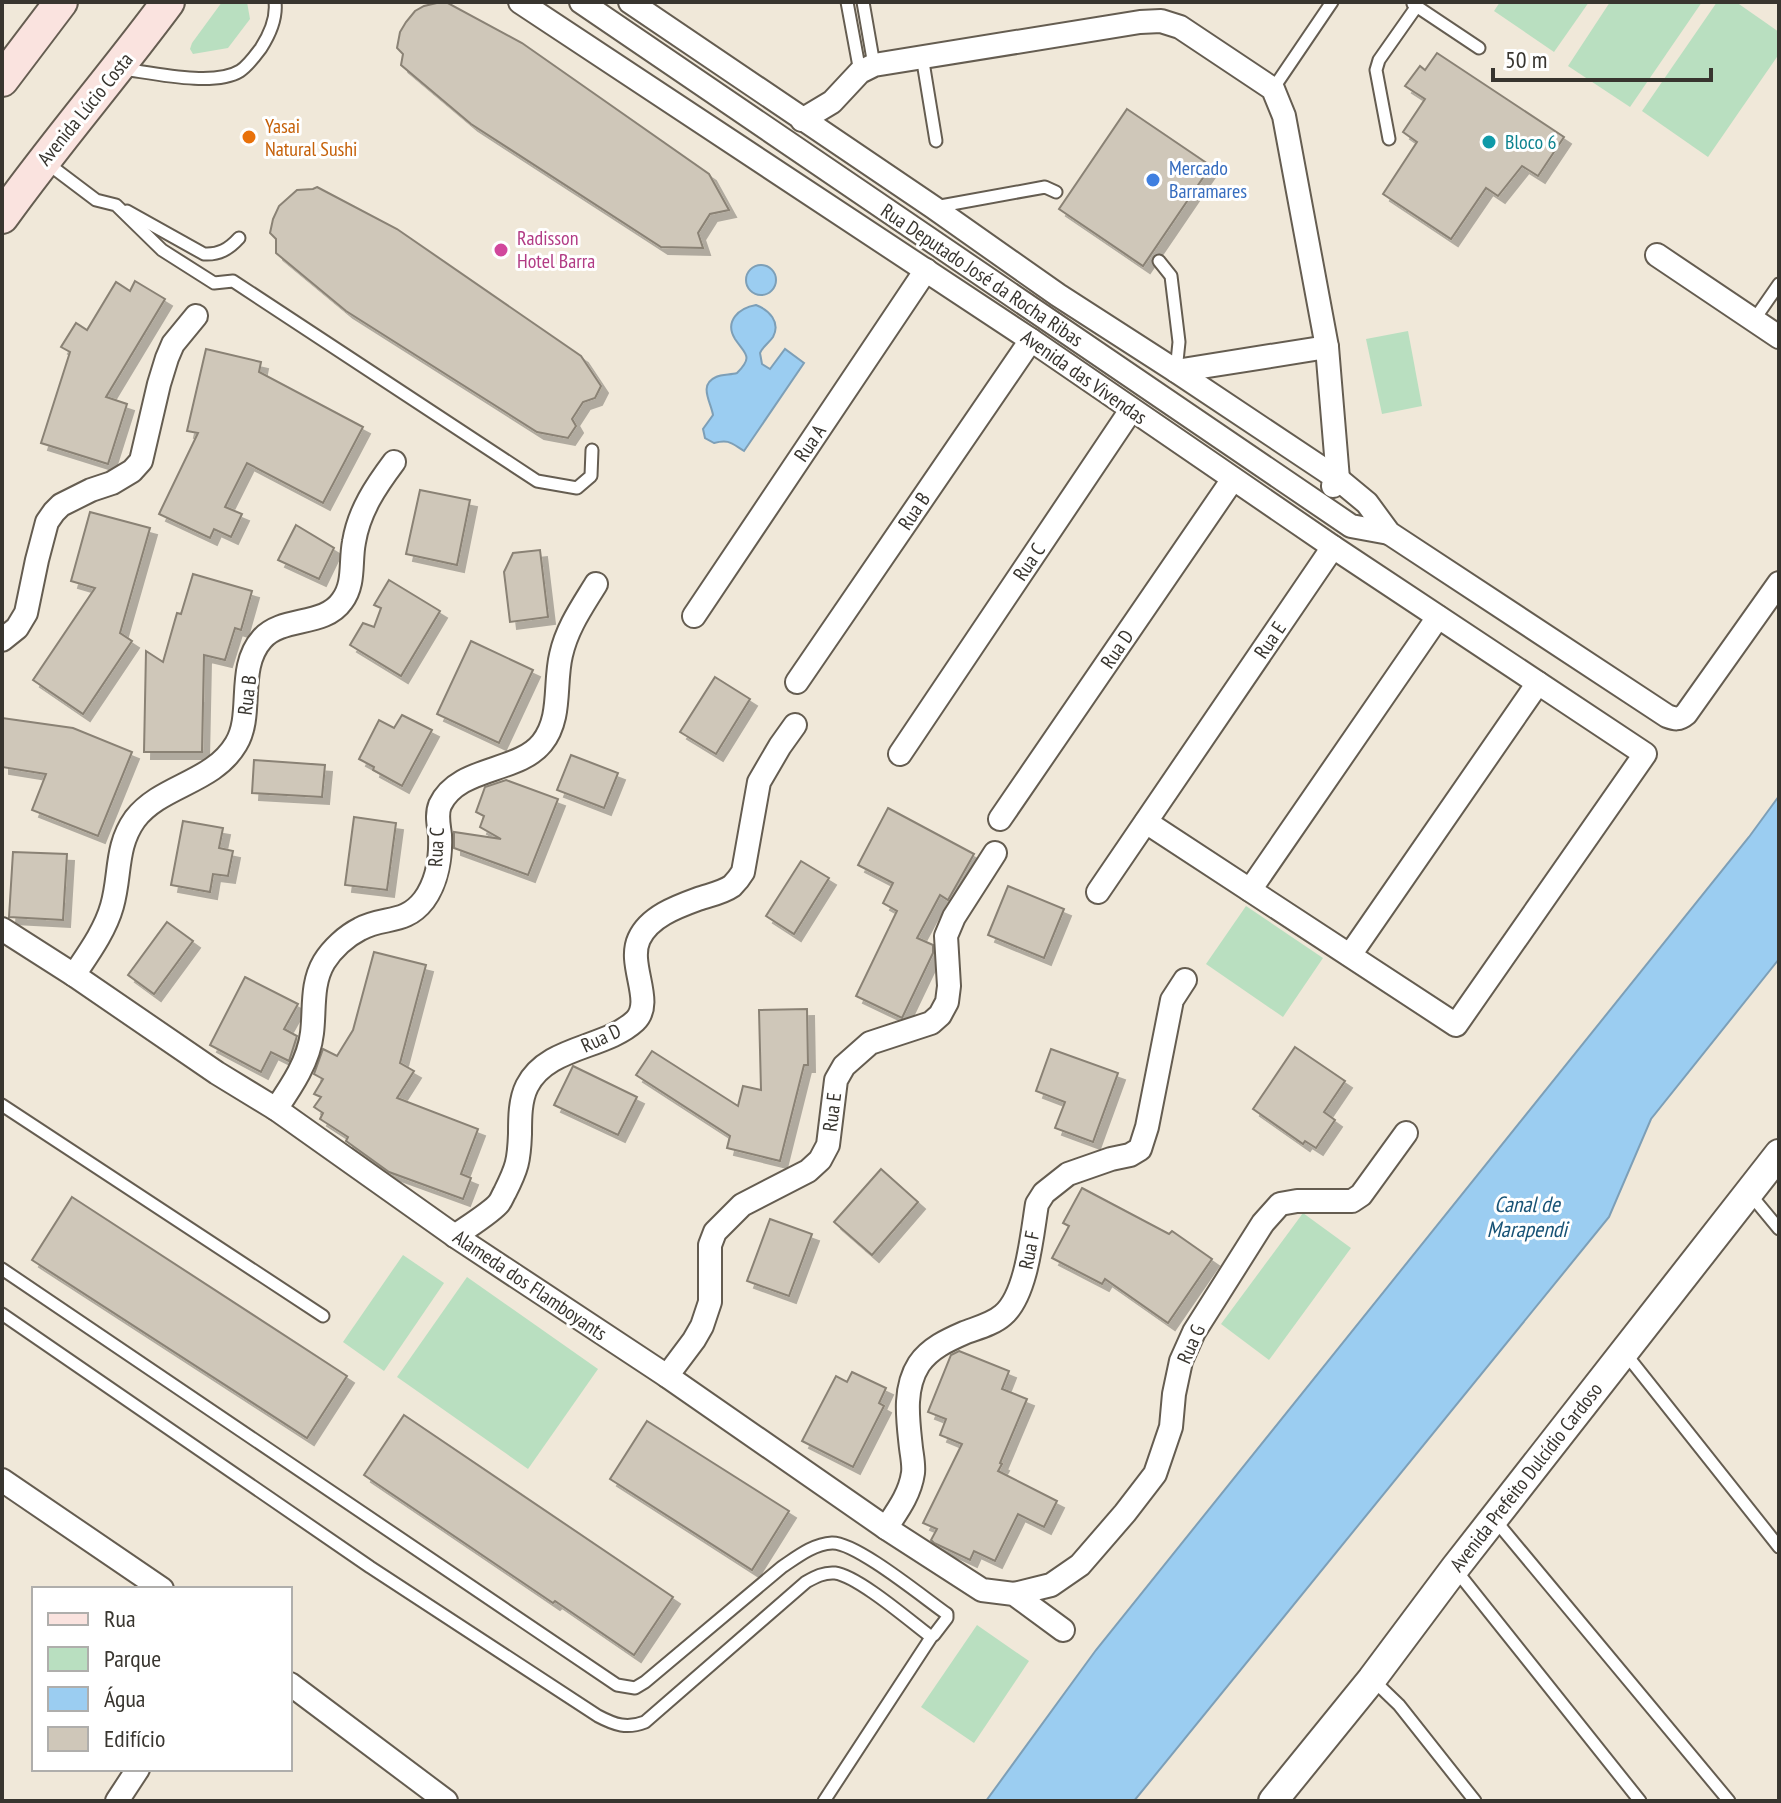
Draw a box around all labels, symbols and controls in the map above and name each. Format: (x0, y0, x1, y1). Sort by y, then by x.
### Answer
scale bar (1493, 32, 1711, 82)
text: 50 m (1505, 44, 1547, 75)
street label: Avenida Lúcio Costa (32, 47, 138, 171)
place label: Yasai Natural Sushi (265, 113, 357, 162)
marker: Yasai Natural Sushi (240, 128, 258, 146)
place label: Bloco 6 (1505, 129, 1556, 155)
marker: Bloco 6 (1480, 133, 1498, 151)
place label: Mercado Barramares (1169, 155, 1247, 204)
marker: Mercado Barramares (1144, 171, 1162, 189)
street label: Rua Deputado José da Rocha Ribas (876, 198, 1088, 353)
place label: Radisson Hotel Barra (517, 225, 595, 274)
marker: Radisson Hotel Barra (492, 241, 510, 259)
street label: Avenida das Vivendas (1016, 324, 1152, 430)
street label: Rua A (788, 419, 832, 467)
street label: Rua B (892, 487, 936, 535)
street label: Rua C (1007, 538, 1051, 586)
street label: Rua E (1248, 617, 1292, 663)
street label: Rua D (1095, 625, 1139, 673)
street label: Rua B (232, 674, 262, 716)
street label: Rua C (422, 827, 450, 867)
street label: Rua D (577, 1018, 625, 1058)
street label: Rua E (817, 1091, 847, 1133)
water label: Canal de Marapendi (1487, 1190, 1570, 1243)
street label: Alameda dos Flamboyants (448, 1224, 612, 1346)
street label: Rua F (1013, 1228, 1045, 1272)
street label: Rua G (1171, 1320, 1211, 1368)
street label: Avenida Prefeito Dulcídio Cardoso (1444, 1377, 1608, 1577)
legend (32, 1587, 292, 1771)
text: Rua (104, 1603, 136, 1634)
text: Parque (104, 1643, 161, 1674)
text: Água (104, 1683, 145, 1714)
text: Edifício (104, 1723, 165, 1754)

